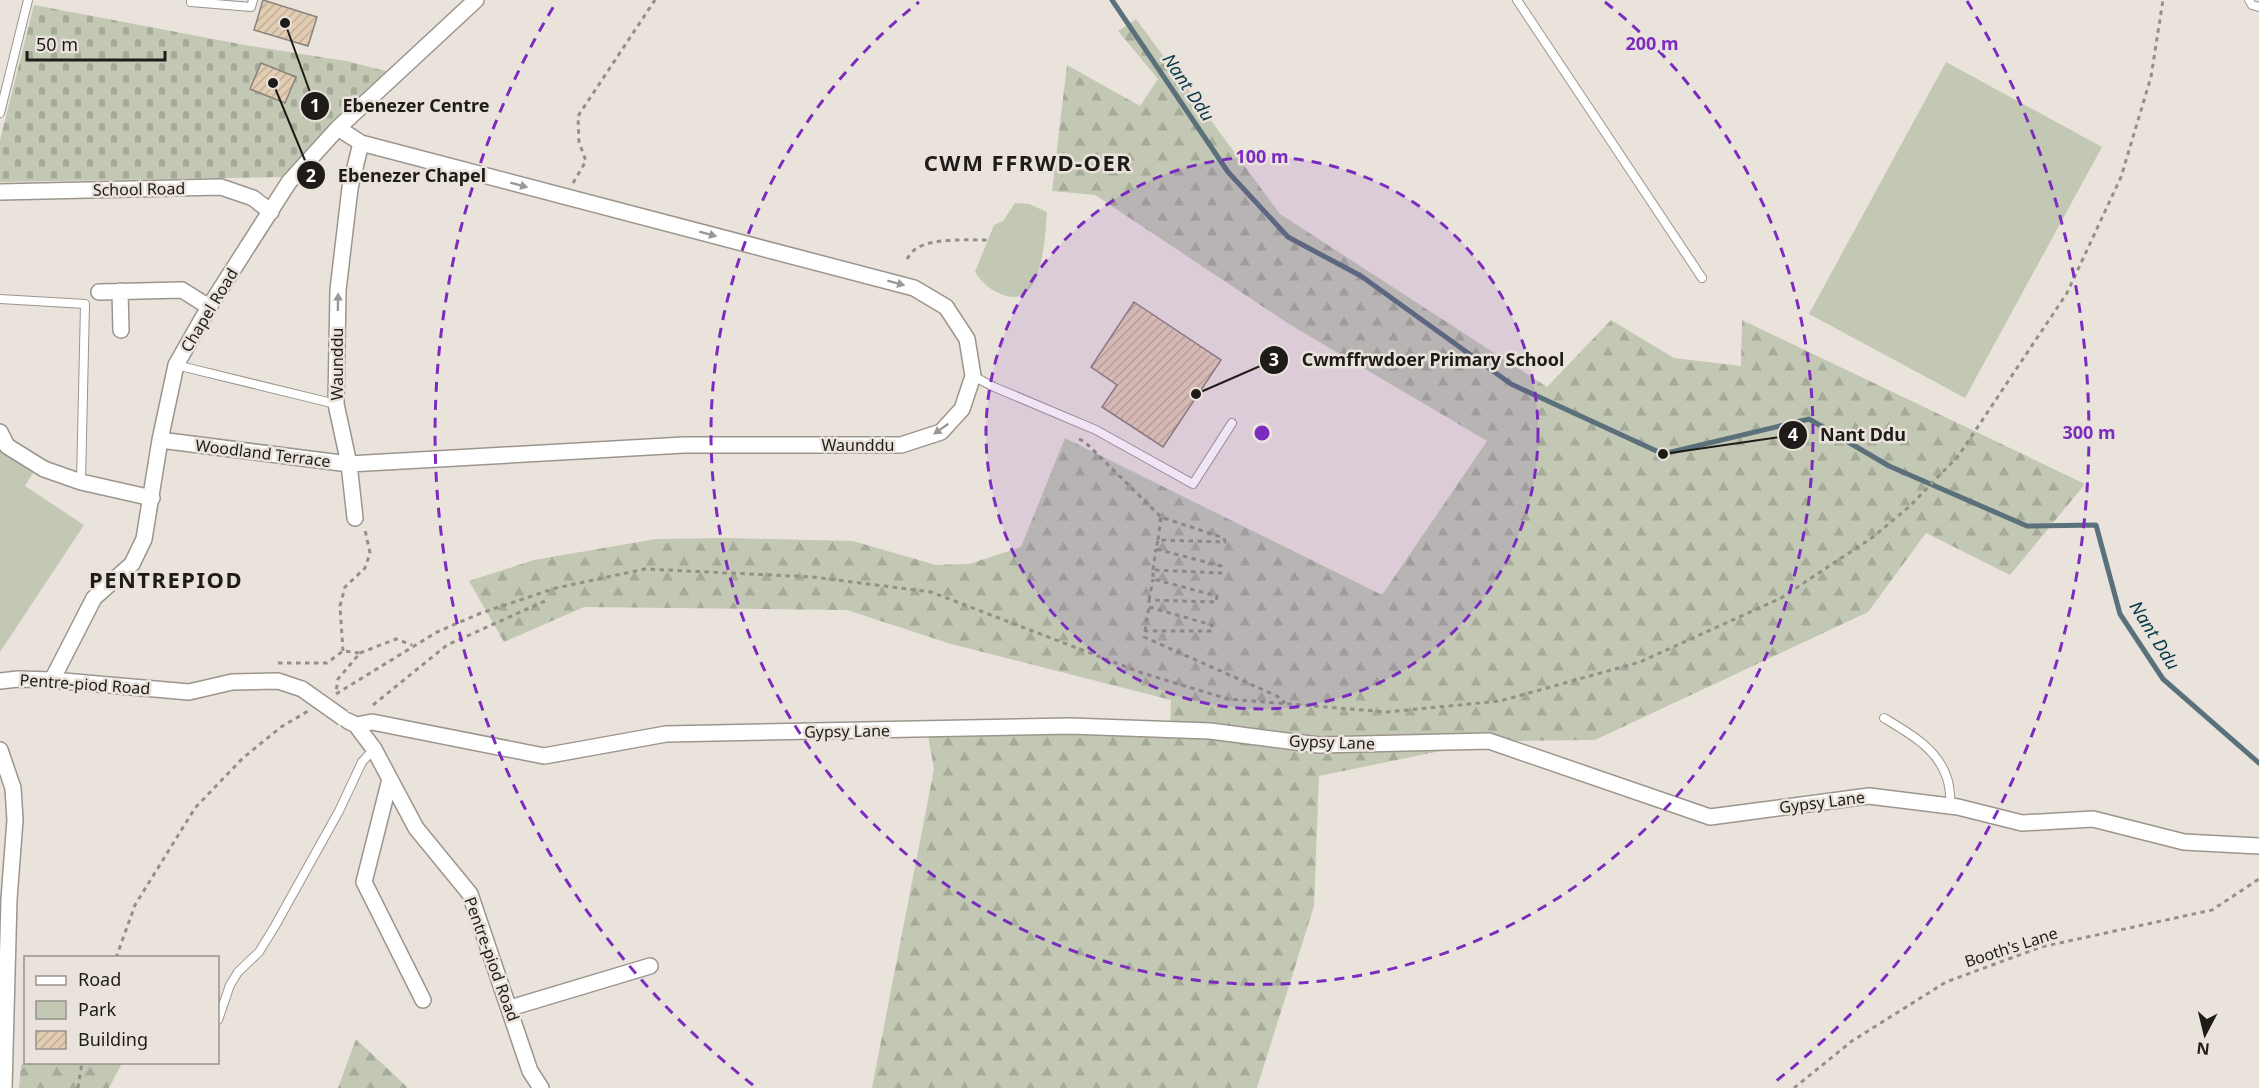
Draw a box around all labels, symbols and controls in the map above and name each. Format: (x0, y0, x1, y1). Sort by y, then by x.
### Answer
scale bar (27, 24, 165, 62)
text: 200 m (1625, 31, 1679, 55)
text: 50 m (36, 32, 78, 56)
water label: Nant Ddu (1158, 48, 1220, 126)
callout: Ebenezer Centre (300, 88, 501, 124)
text: 1 (310, 93, 320, 117)
text: Ebenezer Centre (342, 93, 490, 117)
text: 100 m (1235, 144, 1289, 168)
district label: CWM FFRWD-OER (924, 147, 1132, 177)
callout: Ebenezer Chapel (296, 157, 498, 193)
text: 2 (306, 163, 316, 187)
text: Ebenezer Chapel (338, 163, 486, 187)
street label: School Road (93, 177, 185, 201)
one-way arrow (510, 180, 528, 190)
one-way arrow (699, 230, 717, 239)
street label: Chapel Road (175, 264, 243, 356)
one-way arrow (887, 279, 906, 289)
one-way arrow (333, 292, 343, 311)
street label: Waunddu (326, 328, 348, 400)
callout: Cwmffrwdoer Primary School (1259, 342, 1576, 378)
text: 3 (1269, 347, 1279, 371)
text: Cwmffrwdoer Primary School (1302, 347, 1564, 371)
callout: Nant Ddu (1778, 417, 1918, 453)
text: 300 m (2062, 420, 2116, 444)
text: 4 (1788, 422, 1798, 446)
text: Nant Ddu (1820, 422, 1906, 446)
one-way arrow (932, 423, 949, 434)
centre of rings (1252, 423, 1272, 443)
street label: Woodland Terrace (194, 434, 332, 472)
street label: Waunddu (822, 434, 894, 456)
district label: PENTREPIOD (89, 564, 243, 594)
water label: Nant Ddu (2124, 596, 2186, 674)
street label: Pentre-piod Road (19, 668, 151, 700)
street label: Gypsy Lane (804, 719, 890, 743)
street label: Gypsy Lane (1289, 730, 1375, 754)
street label: Gypsy Lane (1778, 786, 1866, 818)
street label: Pentre-piod Road (459, 894, 525, 1024)
street label: Booth's Lane (1962, 922, 2060, 972)
legend (24, 956, 219, 1064)
text: Road (78, 967, 121, 991)
text: Park (78, 997, 116, 1021)
north arrow (2175, 1004, 2235, 1064)
text: Building (78, 1027, 148, 1051)
text: N (2195, 1037, 2211, 1061)

